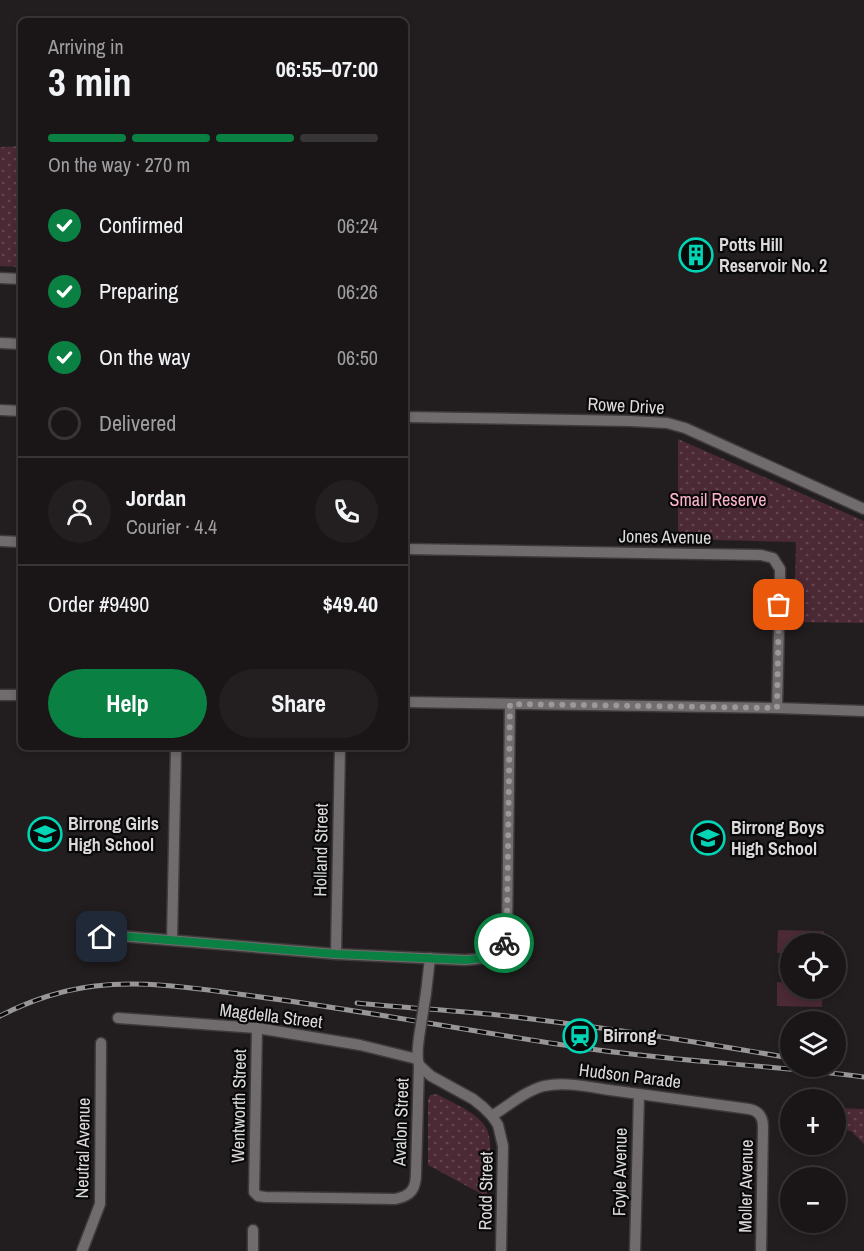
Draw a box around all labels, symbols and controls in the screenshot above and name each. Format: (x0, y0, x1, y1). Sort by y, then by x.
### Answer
text: Arriving in (48, 33, 124, 60)
text: 06:55–07:00 (276, 54, 378, 84)
text: 3 min (48, 56, 132, 108)
text: On the way · 270 m (48, 151, 190, 178)
icon: check (48, 209, 81, 242)
text: Confirmed (99, 210, 183, 240)
text: 06:24 (337, 212, 378, 239)
place label: Potts Hill Reservoir No. 2 (719, 232, 827, 278)
building icon: Potts Hill Reservoir No. 2 (678, 237, 714, 273)
icon: check (48, 275, 81, 308)
text: Preparing (99, 276, 178, 306)
text: 06:26 (337, 278, 378, 305)
icon: check (48, 341, 81, 374)
text: On the way (99, 342, 190, 372)
text: 06:50 (337, 344, 378, 371)
street label: Rowe Drive (587, 391, 665, 420)
text: Delivered (99, 408, 176, 438)
button: person (48, 480, 111, 543)
button: phone (315, 480, 378, 543)
text: Jordan (126, 483, 186, 513)
park label: Smail Reserve (670, 487, 766, 512)
text: Courier · 4.4 (126, 513, 217, 540)
street label: Jones Avenue (619, 523, 711, 550)
pin (753, 579, 804, 630)
icon: bag (762, 588, 795, 621)
text: Order #9490 (48, 589, 149, 619)
text: $49.40 (323, 589, 378, 619)
button: Help (48, 669, 207, 738)
button: Share (219, 669, 378, 738)
street label: Holland Street (307, 803, 334, 897)
place label: Birrong Girls High School (68, 811, 159, 857)
place label: Birrong Boys High School (731, 815, 825, 861)
school or university icon: Birrong Girls High School (27, 816, 63, 852)
school or university icon: Birrong Boys High School (690, 820, 726, 856)
pin (76, 911, 127, 962)
courier (474, 913, 534, 973)
icon: home (85, 920, 118, 953)
icon: bike (488, 927, 521, 960)
map controls (780, 933, 846, 1233)
button: locate (780, 933, 846, 999)
street label: Magdella Street (218, 997, 324, 1034)
button: layers (780, 1011, 846, 1077)
station icon: Birrong (562, 1018, 598, 1054)
place label: Birrong (603, 1023, 656, 1048)
street label: Wentworth Street (225, 1049, 252, 1163)
street label: Hudson Parade (578, 1057, 682, 1094)
street label: Avalon Street (386, 1077, 415, 1168)
button: + (780, 1089, 846, 1155)
street label: Neutral Avenue (69, 1097, 96, 1199)
street label: Foyle Avenue (606, 1128, 633, 1216)
street label: Moller Avenue (732, 1139, 759, 1233)
street label: Rodd Street (472, 1151, 499, 1231)
button: − (780, 1167, 846, 1233)

